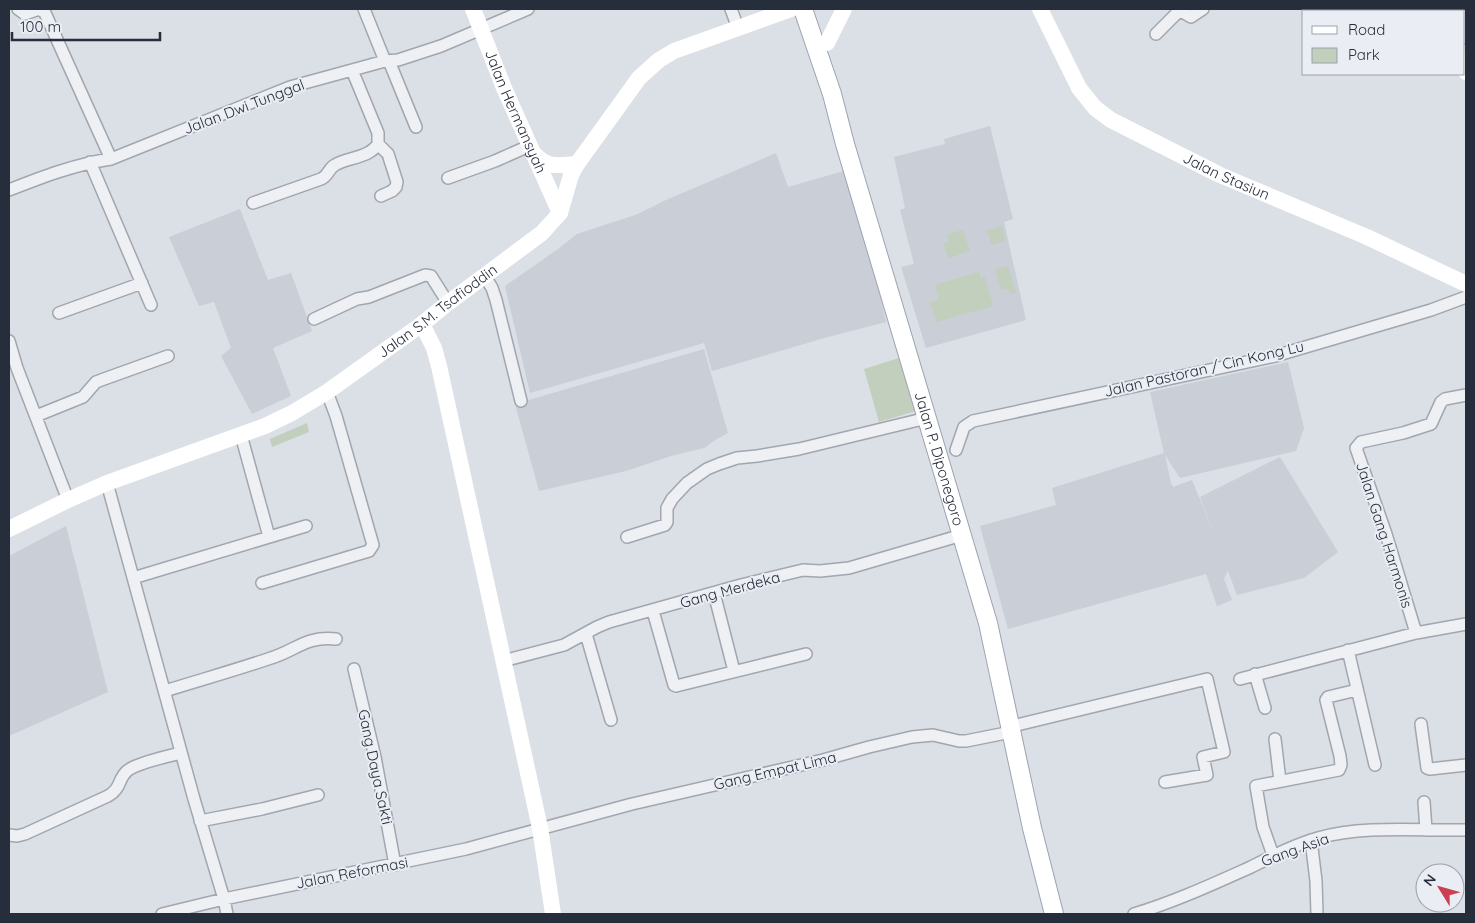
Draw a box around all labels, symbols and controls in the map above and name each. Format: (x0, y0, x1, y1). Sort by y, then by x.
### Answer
scale bar (12, 10, 160, 42)
legend (1302, 10, 1465, 75)
text: 100 m (20, 17, 61, 36)
text: Road (1348, 20, 1385, 39)
text: Park (1348, 45, 1380, 64)
street label: Jalan Hermansyah (481, 47, 551, 176)
street label: Jalan Dwi Tunggal (181, 75, 307, 138)
street label: Jalan Stasiun (1180, 148, 1272, 204)
street label: Jalan S.M. Tsafioddin (374, 260, 501, 362)
street label: Jalan Pastoran / Cin Kong Lu (1102, 336, 1306, 401)
street label: Jalan P. Diponegoro (910, 389, 968, 528)
street label: Jalan Gang Harmonis (1352, 460, 1417, 610)
street label: Gang Merdeka (678, 567, 782, 612)
street label: Gang Daya Sakti (354, 708, 397, 826)
street label: Gang Empat Lima (712, 747, 838, 794)
street label: Gang Asia (1258, 828, 1331, 871)
street label: Jalan Reformasi (294, 852, 410, 893)
north arrow (1415, 863, 1465, 913)
text: N (1419, 871, 1440, 890)

